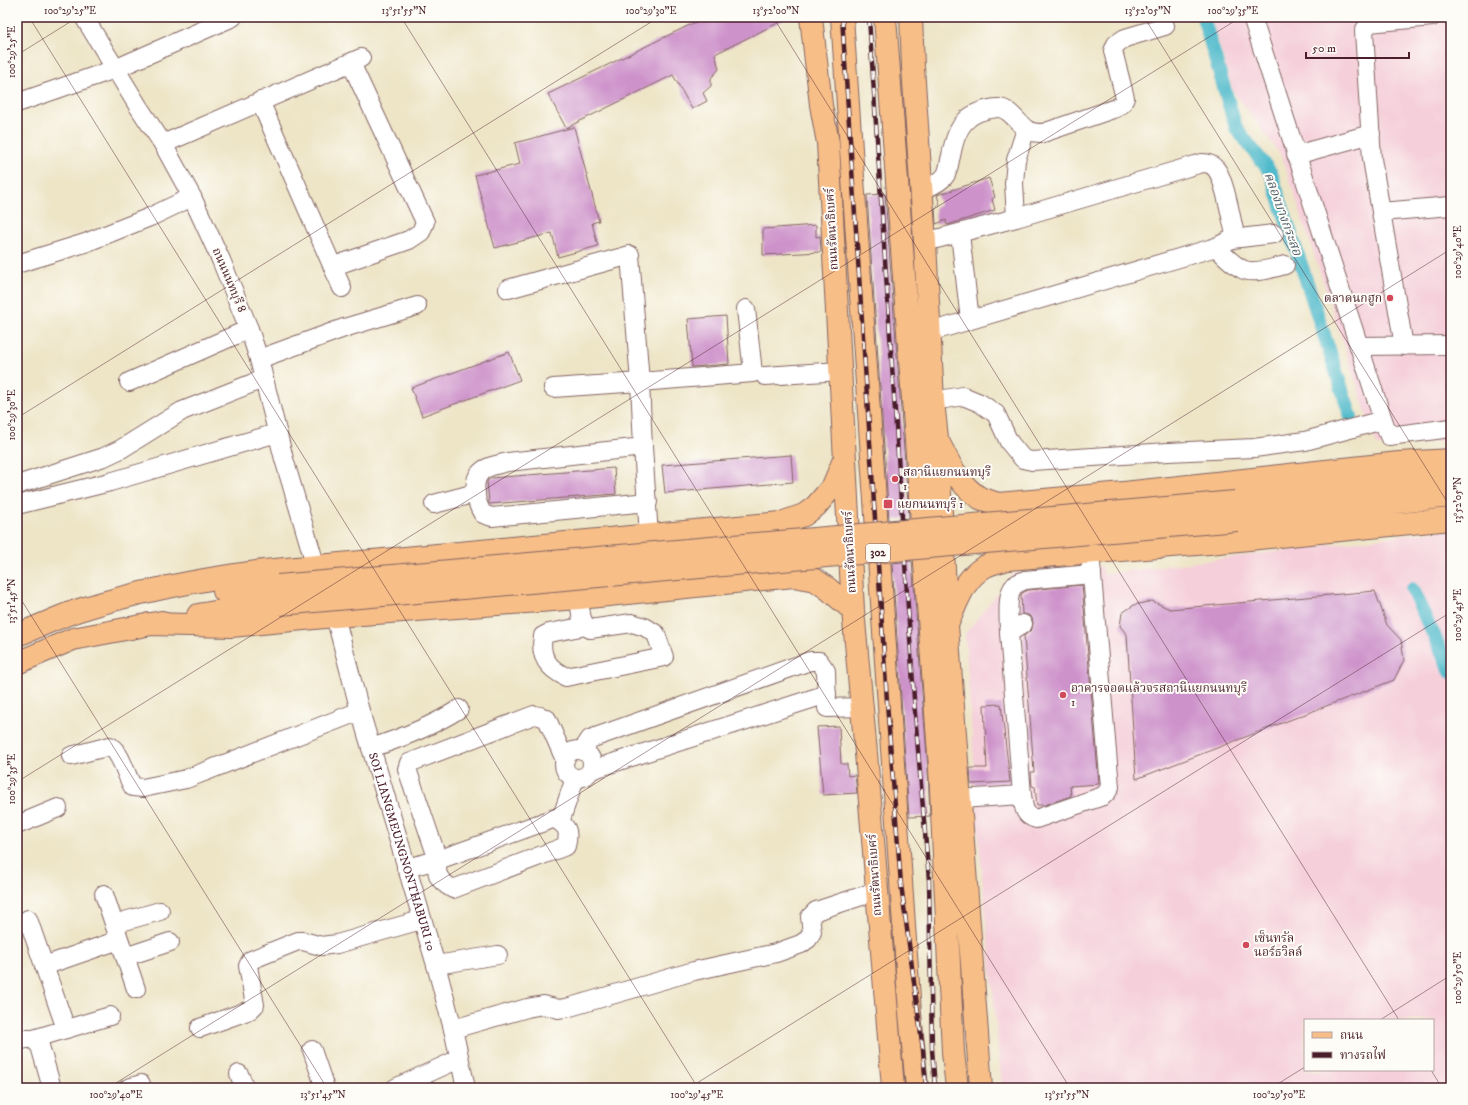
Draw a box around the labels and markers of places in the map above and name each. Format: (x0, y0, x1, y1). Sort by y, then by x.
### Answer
place label: ตลาดนกฮูก (1324, 291, 1382, 306)
marker: ตลาดนกฮูก (1385, 293, 1395, 303)
place label: สถานีแยกนนทบุรี 1 (903, 465, 991, 494)
marker: สถานีแยกนนทบุรี 1 (890, 474, 900, 484)
place label: แยกนนทบุรี 1 (897, 497, 963, 512)
marker: แยกนนทบุรี 1 (882, 498, 894, 510)
place label: อาคารจอดแล้วจรสถานีแยกนนทบุรี 1 (1071, 681, 1247, 710)
marker: อาคารจอดแล้วจรสถานีแยกนนทบุรี 1 (1058, 690, 1068, 700)
place label: เซ็นทรัล นอร์ธวิลล์ (1254, 930, 1302, 960)
marker: เซ็นทรัล นอร์ธวิลล์ (1241, 940, 1251, 950)

